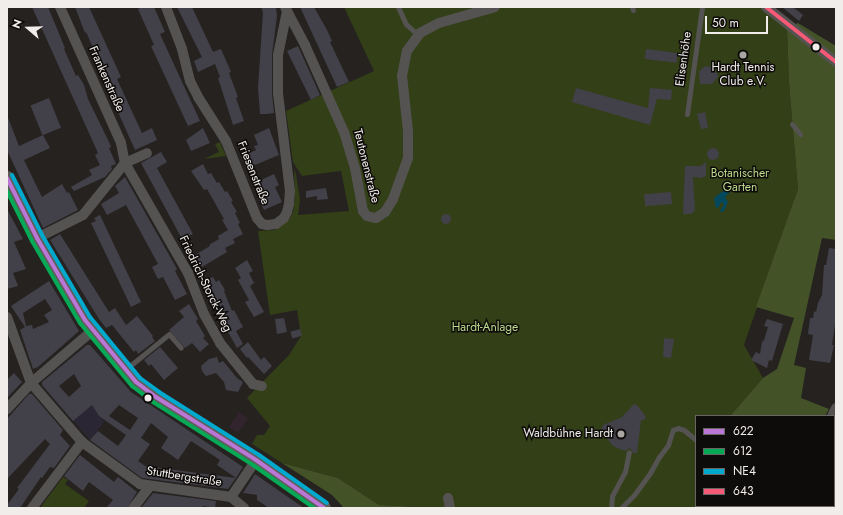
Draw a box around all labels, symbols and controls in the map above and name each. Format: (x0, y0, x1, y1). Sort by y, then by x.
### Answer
north arrow (8, 8, 48, 48)
scale bar (707, 8, 770, 34)
text: 50 m (712, 14, 739, 32)
text: N (8, 17, 26, 31)
street label: Elisenhöhe (673, 31, 695, 87)
unlabelled marker (811, 42, 821, 52)
street label: Frankenstraße (85, 44, 127, 114)
marker: Hardt Tennis Club e.V. (738, 50, 748, 60)
place label: Hardt Tennis Club e.V. (712, 61, 774, 89)
street label: Teutonenstraße (350, 128, 382, 204)
street label: Friesenstraße (234, 139, 272, 207)
park label: Botanischer Garten (711, 167, 769, 195)
street label: Friedrich-Storck-Weg (175, 234, 235, 334)
park label: Hardt-Anlage (452, 321, 518, 335)
unlabelled marker (143, 393, 153, 403)
legend (695, 415, 835, 507)
text: 622 (733, 422, 754, 440)
place label: Waldbühne Hardt (523, 427, 613, 441)
marker: Waldbühne Hardt (616, 429, 626, 439)
text: 612 (733, 442, 752, 460)
text: NE4 (733, 462, 756, 480)
street label: Stuttbergstraße (145, 464, 223, 490)
text: 643 (733, 482, 753, 500)

